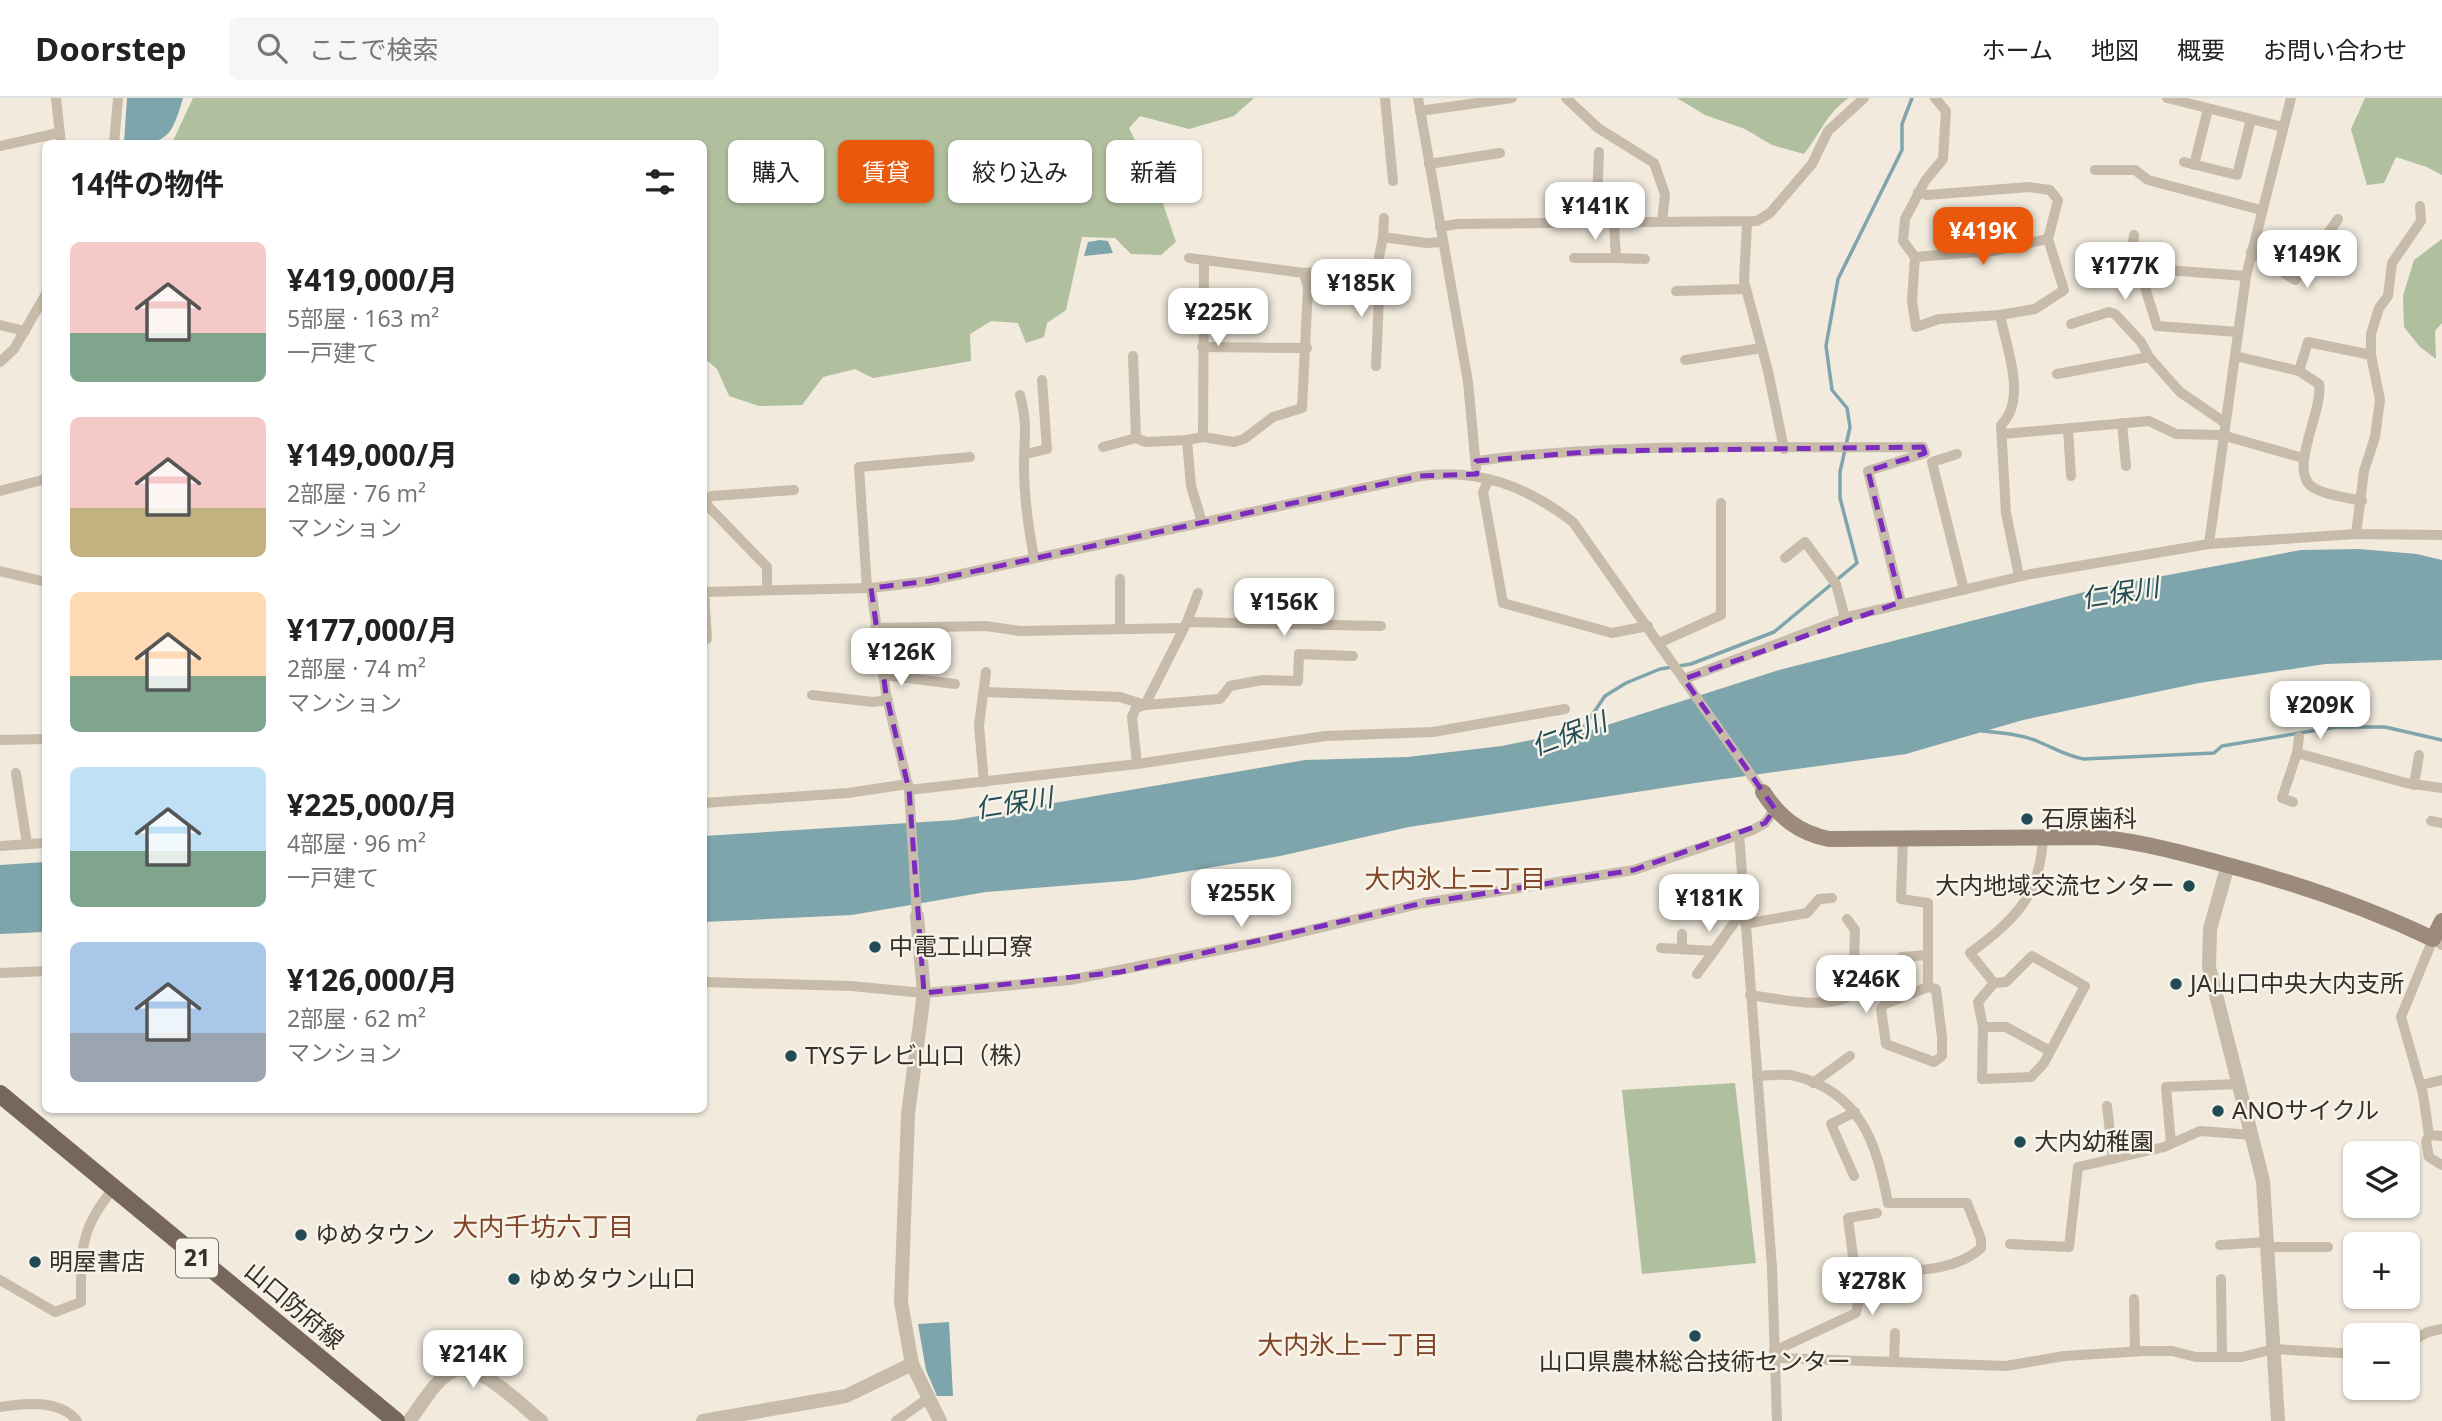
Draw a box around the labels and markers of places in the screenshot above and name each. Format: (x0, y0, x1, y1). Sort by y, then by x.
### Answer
pin: ¥141K (1546, 183, 1644, 242)
pin: ¥419K (1934, 208, 2032, 267)
pin: ¥149K (2258, 230, 2356, 290)
pin: ¥177K (2076, 242, 2174, 302)
pin: ¥185K (1312, 260, 1410, 319)
pin: ¥225K (1169, 288, 1267, 348)
pin: ¥156K (1235, 578, 1333, 638)
pin: ¥126K (852, 628, 950, 688)
pin: ¥209K (2271, 682, 2369, 741)
place label: 石原歯科 (2041, 801, 2137, 834)
marker: 石原歯科 (2019, 811, 2035, 827)
place label: 大内地域交流センター (1935, 868, 2175, 901)
pin: ¥255K (1192, 870, 1290, 929)
pin: ¥181K (1660, 874, 1758, 934)
marker: 大内地域交流センター (2181, 878, 2197, 894)
place label: 中電工山口寮 (889, 929, 1033, 962)
marker: 中電工山口寮 (867, 939, 883, 955)
pin: ¥246K (1817, 956, 1915, 1015)
place label: JA山口中央大内支所 (2188, 966, 2404, 999)
marker: JA山口中央大内支所 (2168, 976, 2184, 992)
place label: TYSテレビ山口（株） (805, 1038, 1037, 1071)
marker: TYSテレビ山口（株） (783, 1048, 799, 1064)
place label: ANOサイクル (2232, 1093, 2379, 1126)
marker: ANOサイクル (2210, 1103, 2226, 1119)
place label: 大内幼稚園 (2034, 1124, 2154, 1157)
marker: 大内幼稚園 (2012, 1134, 2028, 1150)
place label: ゆめタウン (315, 1217, 435, 1250)
marker: ゆめタウン (293, 1227, 309, 1243)
place label: 明屋書店 (49, 1244, 145, 1277)
marker: 明屋書店 (27, 1254, 43, 1270)
pin: ¥278K (1823, 1258, 1921, 1317)
place label: ゆめタウン山口 (528, 1261, 696, 1294)
marker: ゆめタウン山口 (506, 1271, 522, 1287)
marker: 山口県農林総合技術センター (1687, 1328, 1703, 1344)
pin: ¥214K (424, 1330, 522, 1390)
place label: 山口県農林総合技術センター (1539, 1344, 1851, 1377)

